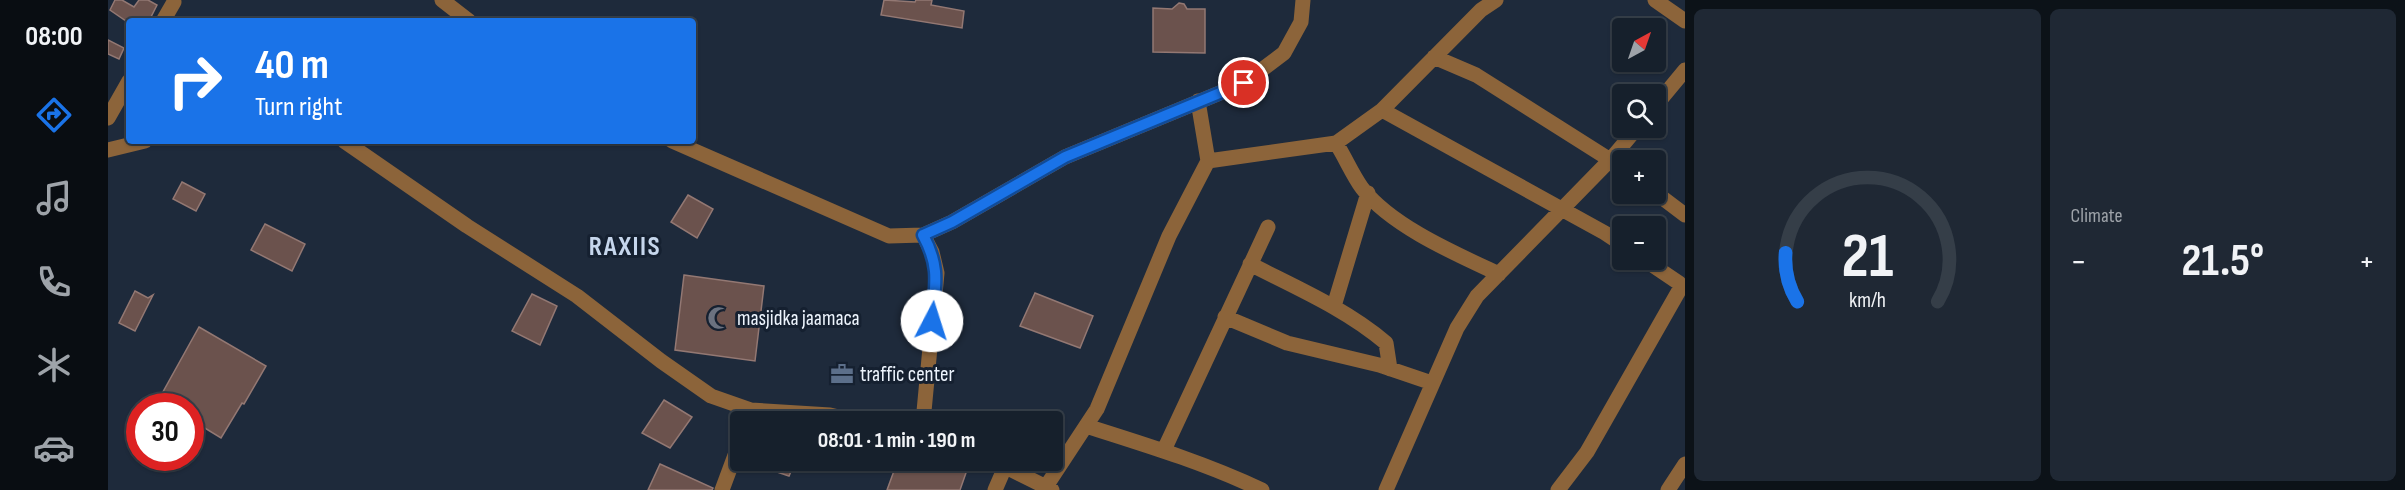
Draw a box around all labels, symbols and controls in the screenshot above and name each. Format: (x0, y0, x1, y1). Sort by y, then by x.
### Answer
north arrow (1612, 18, 1666, 72)
map controls (1612, 18, 1666, 270)
text: 08:00 (25, 21, 83, 53)
text: 40 m (255, 40, 329, 91)
icon: right (156, 42, 234, 120)
pin (1218, 57, 1269, 108)
icon: arrive (1227, 66, 1260, 99)
button: search (1612, 84, 1666, 138)
text: Turn right (255, 91, 342, 123)
icon: directions (33, 94, 75, 136)
button: + (1612, 150, 1666, 204)
icon: music (33, 177, 75, 219)
text: Climate (2071, 204, 2123, 228)
button: − (1612, 216, 1666, 270)
text: 21 (1841, 220, 1893, 295)
district label: RAXIIS (589, 231, 661, 263)
text: 21.5° (2181, 234, 2264, 289)
text: − (2071, 242, 2087, 282)
text: + (2359, 242, 2375, 282)
icon: phone (33, 261, 75, 303)
text: km/h (1849, 288, 1886, 313)
position arrow (900, 289, 964, 353)
mosque icon: masjidka jaamaca (706, 305, 732, 331)
place label: masjidka jaamaca (737, 306, 860, 331)
icon: climate (33, 344, 75, 386)
office icon: traffic center (829, 361, 855, 387)
place label: traffic center (860, 362, 954, 387)
speed limit sign: 30 (126, 393, 204, 471)
icon: car (33, 427, 75, 469)
text: 08:01 · 1 min · 190 m (818, 427, 975, 454)

